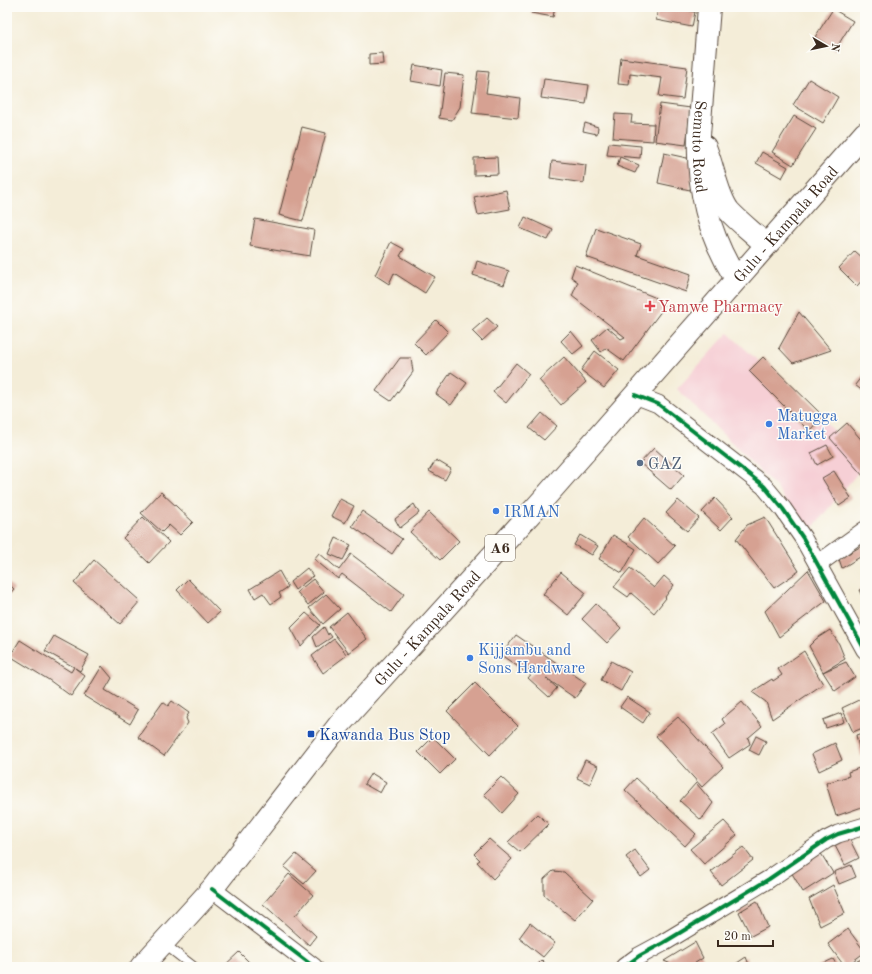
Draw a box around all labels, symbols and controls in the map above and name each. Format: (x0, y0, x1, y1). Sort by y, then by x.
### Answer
north arrow (806, 26, 846, 66)
text: N (828, 42, 840, 53)
street label: Semuto Road (689, 100, 708, 194)
street label: Gulu - Kampala Road (732, 164, 842, 286)
place label: Yamwe Pharmacy (658, 300, 783, 316)
marker: Yamwe Pharmacy (645, 301, 655, 311)
place label: Matugga Market (777, 409, 838, 443)
marker: Matugga Market (764, 419, 774, 429)
place label: GAZ (648, 457, 682, 473)
marker: GAZ (635, 458, 645, 468)
place label: IRMAN (504, 505, 560, 521)
marker: IRMAN (491, 506, 501, 516)
road number: A6 (485, 535, 515, 561)
street label: Gulu - Kampala Road (372, 568, 484, 690)
place label: Kijjambu and Sons Hardware (478, 643, 585, 677)
marker: Kijjambu and Sons Hardware (465, 653, 475, 663)
place label: Kawanda Bus Stop (319, 728, 451, 744)
marker: Kawanda Bus Stop (306, 729, 316, 739)
scale bar (718, 922, 773, 948)
text: 20 m (724, 931, 751, 943)

